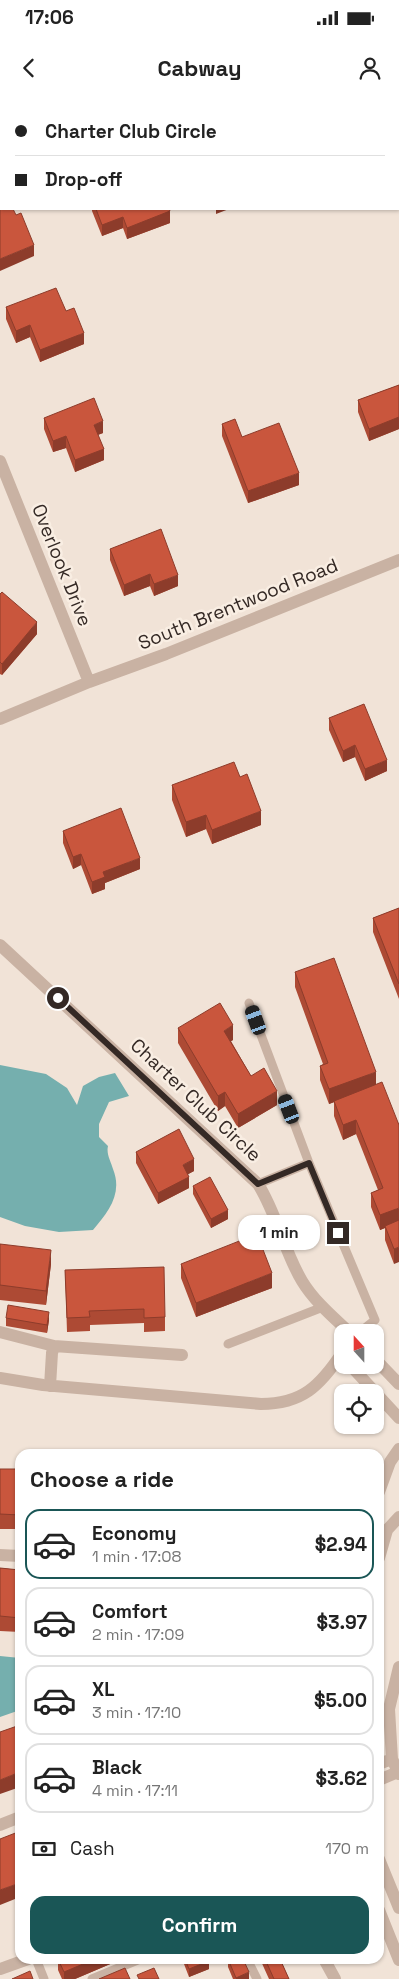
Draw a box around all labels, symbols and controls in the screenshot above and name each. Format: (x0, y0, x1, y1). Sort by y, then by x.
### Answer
text: 17:06 (25, 5, 74, 30)
icon: back (15, 54, 43, 82)
text: Cabway (157, 54, 242, 82)
icon: person (356, 54, 384, 82)
text: Charter Club Circle (45, 119, 217, 144)
text: Drop-off (45, 167, 123, 192)
street label: Overlook Drive (26, 500, 98, 630)
street label: South Brentwood Road (134, 552, 342, 656)
route start (47, 987, 69, 1009)
car (243, 1003, 268, 1037)
street label: Charter Club Circle (125, 1033, 267, 1167)
car (276, 1092, 301, 1126)
callout: 1 min (238, 1216, 320, 1250)
text: 1 min (259, 1222, 299, 1243)
route end (327, 1222, 349, 1244)
north arrow (334, 1324, 384, 1374)
map controls (334, 1324, 384, 1434)
button: locate (334, 1384, 384, 1434)
text: Choose a ride (30, 1465, 174, 1493)
text: Economy (92, 1521, 176, 1546)
icon: car (32, 1522, 77, 1567)
text: $2.94 (315, 1532, 367, 1557)
text: 1 min · 17:08 (92, 1546, 182, 1567)
text: Comfort (92, 1599, 168, 1624)
icon: car (32, 1600, 77, 1645)
text: $3.97 (316, 1610, 367, 1635)
text: 2 min · 17:09 (92, 1624, 184, 1645)
text: XL (92, 1677, 115, 1702)
icon: car (32, 1678, 77, 1723)
text: $5.00 (314, 1688, 367, 1713)
text: 3 min · 17:10 (92, 1702, 181, 1723)
text: Black (92, 1755, 142, 1780)
icon: car (32, 1756, 77, 1801)
text: $3.62 (316, 1766, 367, 1791)
text: 4 min · 17:11 (92, 1780, 178, 1801)
icon: cash (30, 1835, 58, 1863)
text: Cash (70, 1836, 115, 1861)
text: 170 m (325, 1838, 369, 1859)
button: Confirm (30, 1896, 369, 1954)

